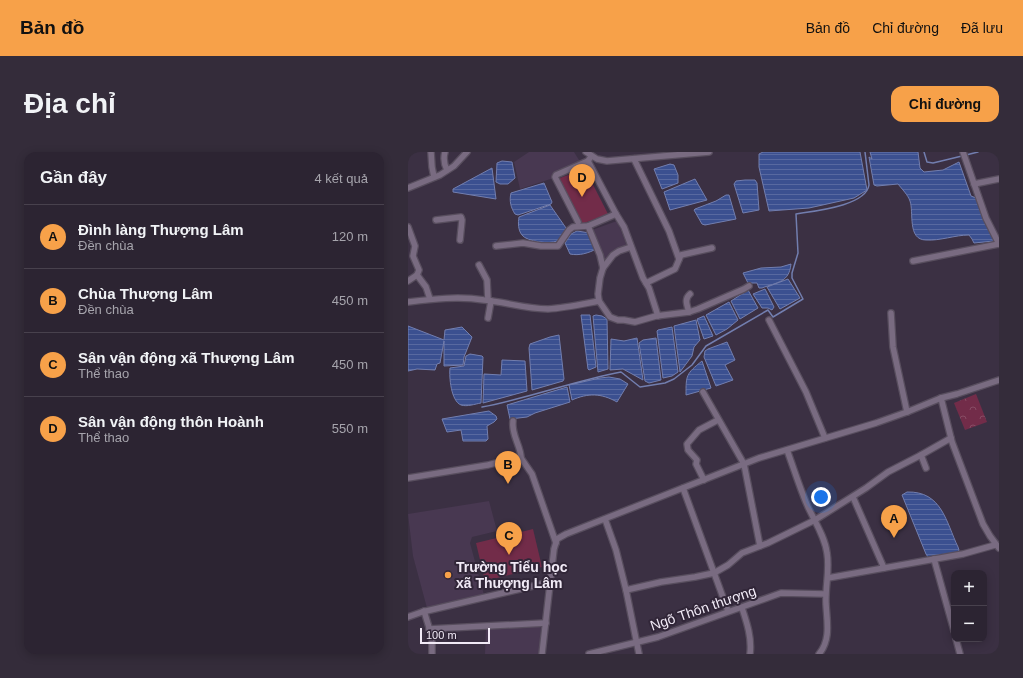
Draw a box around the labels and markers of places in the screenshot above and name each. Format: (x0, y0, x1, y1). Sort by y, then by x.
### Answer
pin: D (569, 164, 595, 197)
pin: B (495, 451, 521, 484)
pin: A (881, 505, 907, 538)
pin: C (496, 522, 522, 555)
place label: Trường Tiểu học xã Thượng Lâm (456, 559, 568, 591)
marker: Trường Tiểu học xã Thượng Lâm (443, 570, 453, 580)

